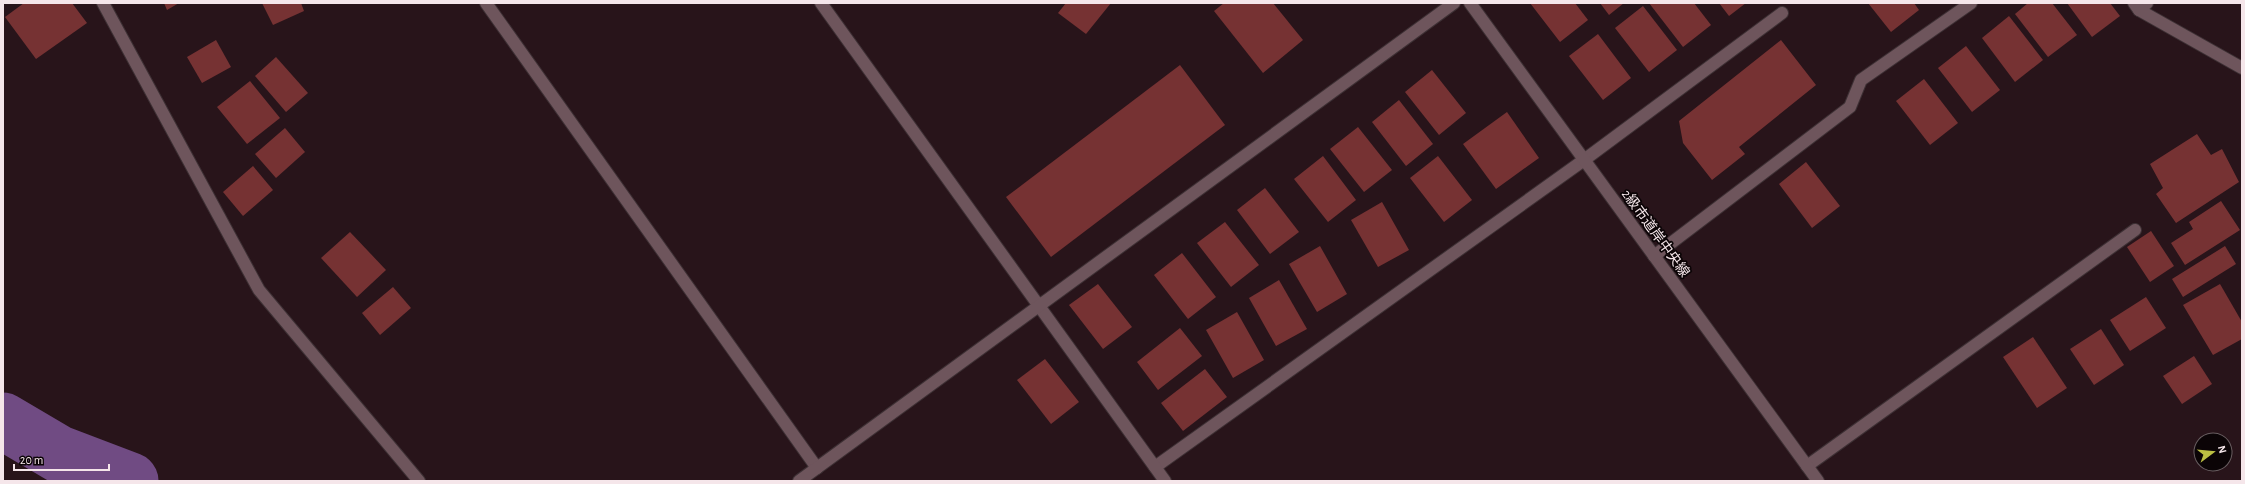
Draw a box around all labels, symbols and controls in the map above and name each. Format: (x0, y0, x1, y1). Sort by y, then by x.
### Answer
street label: 2級市道岸中央線 (1619, 187, 1692, 280)
north arrow (2193, 432, 2233, 472)
text: N (2216, 444, 2228, 455)
scale bar (14, 446, 109, 472)
text: 20 m (20, 454, 43, 466)

